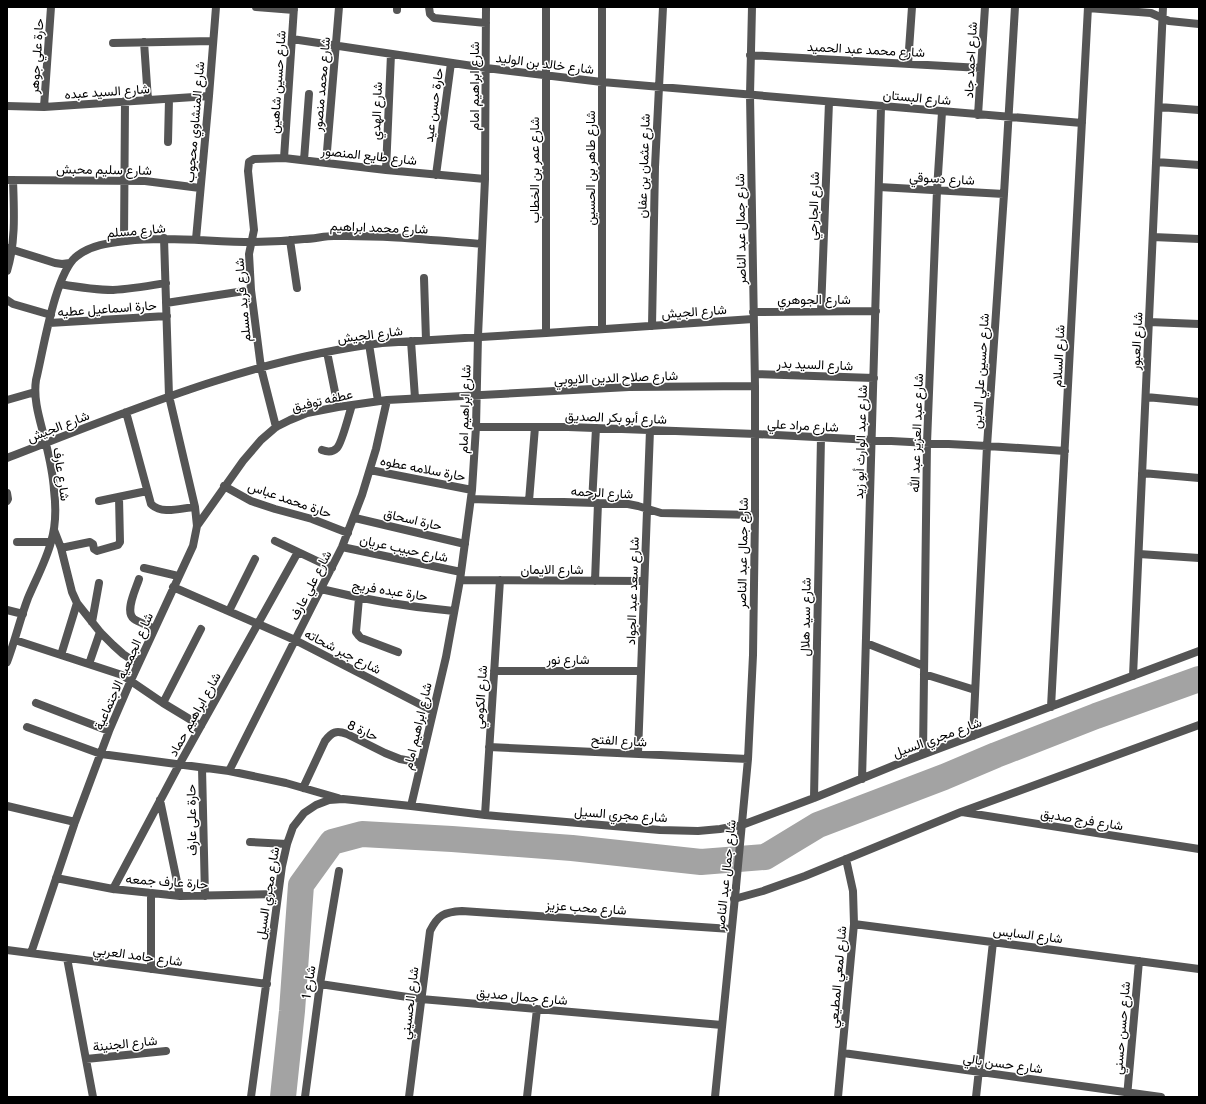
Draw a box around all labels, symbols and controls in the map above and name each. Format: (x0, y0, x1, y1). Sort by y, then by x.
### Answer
street label: حارة علي جوهر (25, 18, 50, 95)
street label: شارع احمد جاد (960, 21, 982, 99)
street label: شارع حسين شاهين (265, 30, 291, 134)
street label: شارع محمد منصور (309, 36, 335, 133)
street label: شارع محمد عبد الحميد (807, 38, 925, 62)
street label: شارع ابراهيم امام (466, 41, 484, 131)
street label: شارع خالد بن الوليد (495, 49, 595, 79)
street label: شارع المنشاوي محجوب (181, 61, 210, 184)
street label: حارة حسن عيد (420, 67, 447, 143)
street label: شارع السيد عبده (64, 80, 150, 104)
street label: شارع الهدي (367, 82, 388, 141)
street label: شارع البستان (882, 86, 952, 110)
street label: شارع طاهر بن الحسين (582, 110, 600, 226)
street label: شارع عثمان بن عفان (633, 113, 655, 219)
street label: شارع عمر بن الخطاب (526, 117, 544, 223)
street label: شارع طايع المنصور (319, 142, 418, 170)
street label: شارع سليم محبش (56, 160, 152, 180)
street label: شارع دسوقي (909, 168, 975, 191)
street label: شارع الجارحي (804, 171, 825, 241)
street label: شارع جمال عبد الناصر (731, 173, 751, 286)
street label: شارع محمد ابراهيم (330, 217, 428, 239)
street label: شارع مسلم (106, 219, 166, 243)
street label: شارع فريد مسلم (230, 257, 256, 343)
street label: شارع الجوهري (777, 291, 851, 310)
street label: حارة اسماعيل عطيه (57, 297, 157, 320)
street label: شارع الجيش (661, 301, 727, 323)
street label: شارع العبور (1126, 312, 1148, 371)
street label: شارع حسين علي الدين (968, 313, 995, 430)
street label: شارع الجيش (337, 322, 404, 348)
street label: شارع السلام (1048, 324, 1070, 388)
street label: شارع السيد بدر (775, 355, 854, 375)
street label: شارع ابراهيم امام (454, 364, 476, 454)
street label: شارع صلاح الدين الايوبي (554, 367, 678, 390)
street label: شارع عبد العزيز عبد الله (906, 373, 928, 493)
street label: عطفه توفيق (290, 385, 355, 416)
street label: شارع عبد الوارث أبو زيد (850, 385, 872, 500)
street label: شارع الجيش (25, 407, 92, 447)
street label: شارع أبو بكر الصديق (565, 407, 667, 429)
street label: شارع مراد علي (767, 415, 839, 438)
street label: شارع عارف (48, 446, 74, 502)
street label: حارة سلامه عطوه (379, 452, 467, 485)
street label: حارة محمد عباس (246, 477, 334, 522)
street label: شارع الرحمه (570, 482, 634, 504)
street label: شارع جمال عبد الناصر (733, 497, 753, 610)
street label: حارة اسحاق (382, 505, 444, 534)
street label: شارع حبيب عريان (358, 531, 450, 567)
street label: شارع سعد عبد الجواد (622, 537, 644, 646)
street label: شارع علي عارف (286, 547, 337, 624)
street label: شارع الايمان (520, 561, 584, 579)
street label: حارة عبده فريج (351, 576, 429, 606)
street label: شارع سيد هلال (796, 577, 816, 657)
street label: شارع الجمعيه الاجتماعية (90, 610, 158, 733)
street label: شارع جبر شحاته (301, 625, 384, 679)
street label: شارع نور (545, 651, 590, 669)
street label: شارع الكومي (470, 665, 493, 730)
street label: شارع ابراهيم حماد (164, 669, 225, 760)
street label: شارع ابراهيم امام (399, 681, 437, 772)
street label: شارع مجري السيل (890, 713, 985, 763)
street label: حارة 8 (345, 716, 381, 745)
street label: شارع الفتح (591, 731, 647, 751)
street label: حارة على عارف (182, 784, 201, 856)
street label: شارع مجري السيل (574, 803, 668, 828)
street label: شارع فرج صديق (1039, 805, 1124, 835)
street label: شارع جمال عبد الناصر (711, 819, 741, 932)
street label: شارع مجري السيل (252, 846, 285, 941)
street label: حارة عارف جمعه (125, 870, 209, 893)
street label: شارع محب عزيز (544, 896, 627, 920)
street label: شارع السايس (992, 922, 1064, 948)
street label: شارع لمعي المطيعي (825, 925, 852, 1029)
street label: شارع حامد العربي (92, 941, 184, 972)
street label: شارع 1 (297, 964, 320, 1000)
street label: شارع الحسيني (397, 966, 424, 1041)
street label: شارع حسن حسني (1109, 981, 1136, 1076)
street label: شارع جمال صديق (475, 984, 568, 1010)
street label: شارع الجنينة (92, 1032, 158, 1056)
street label: شارع حسن بالي (962, 1049, 1044, 1079)

